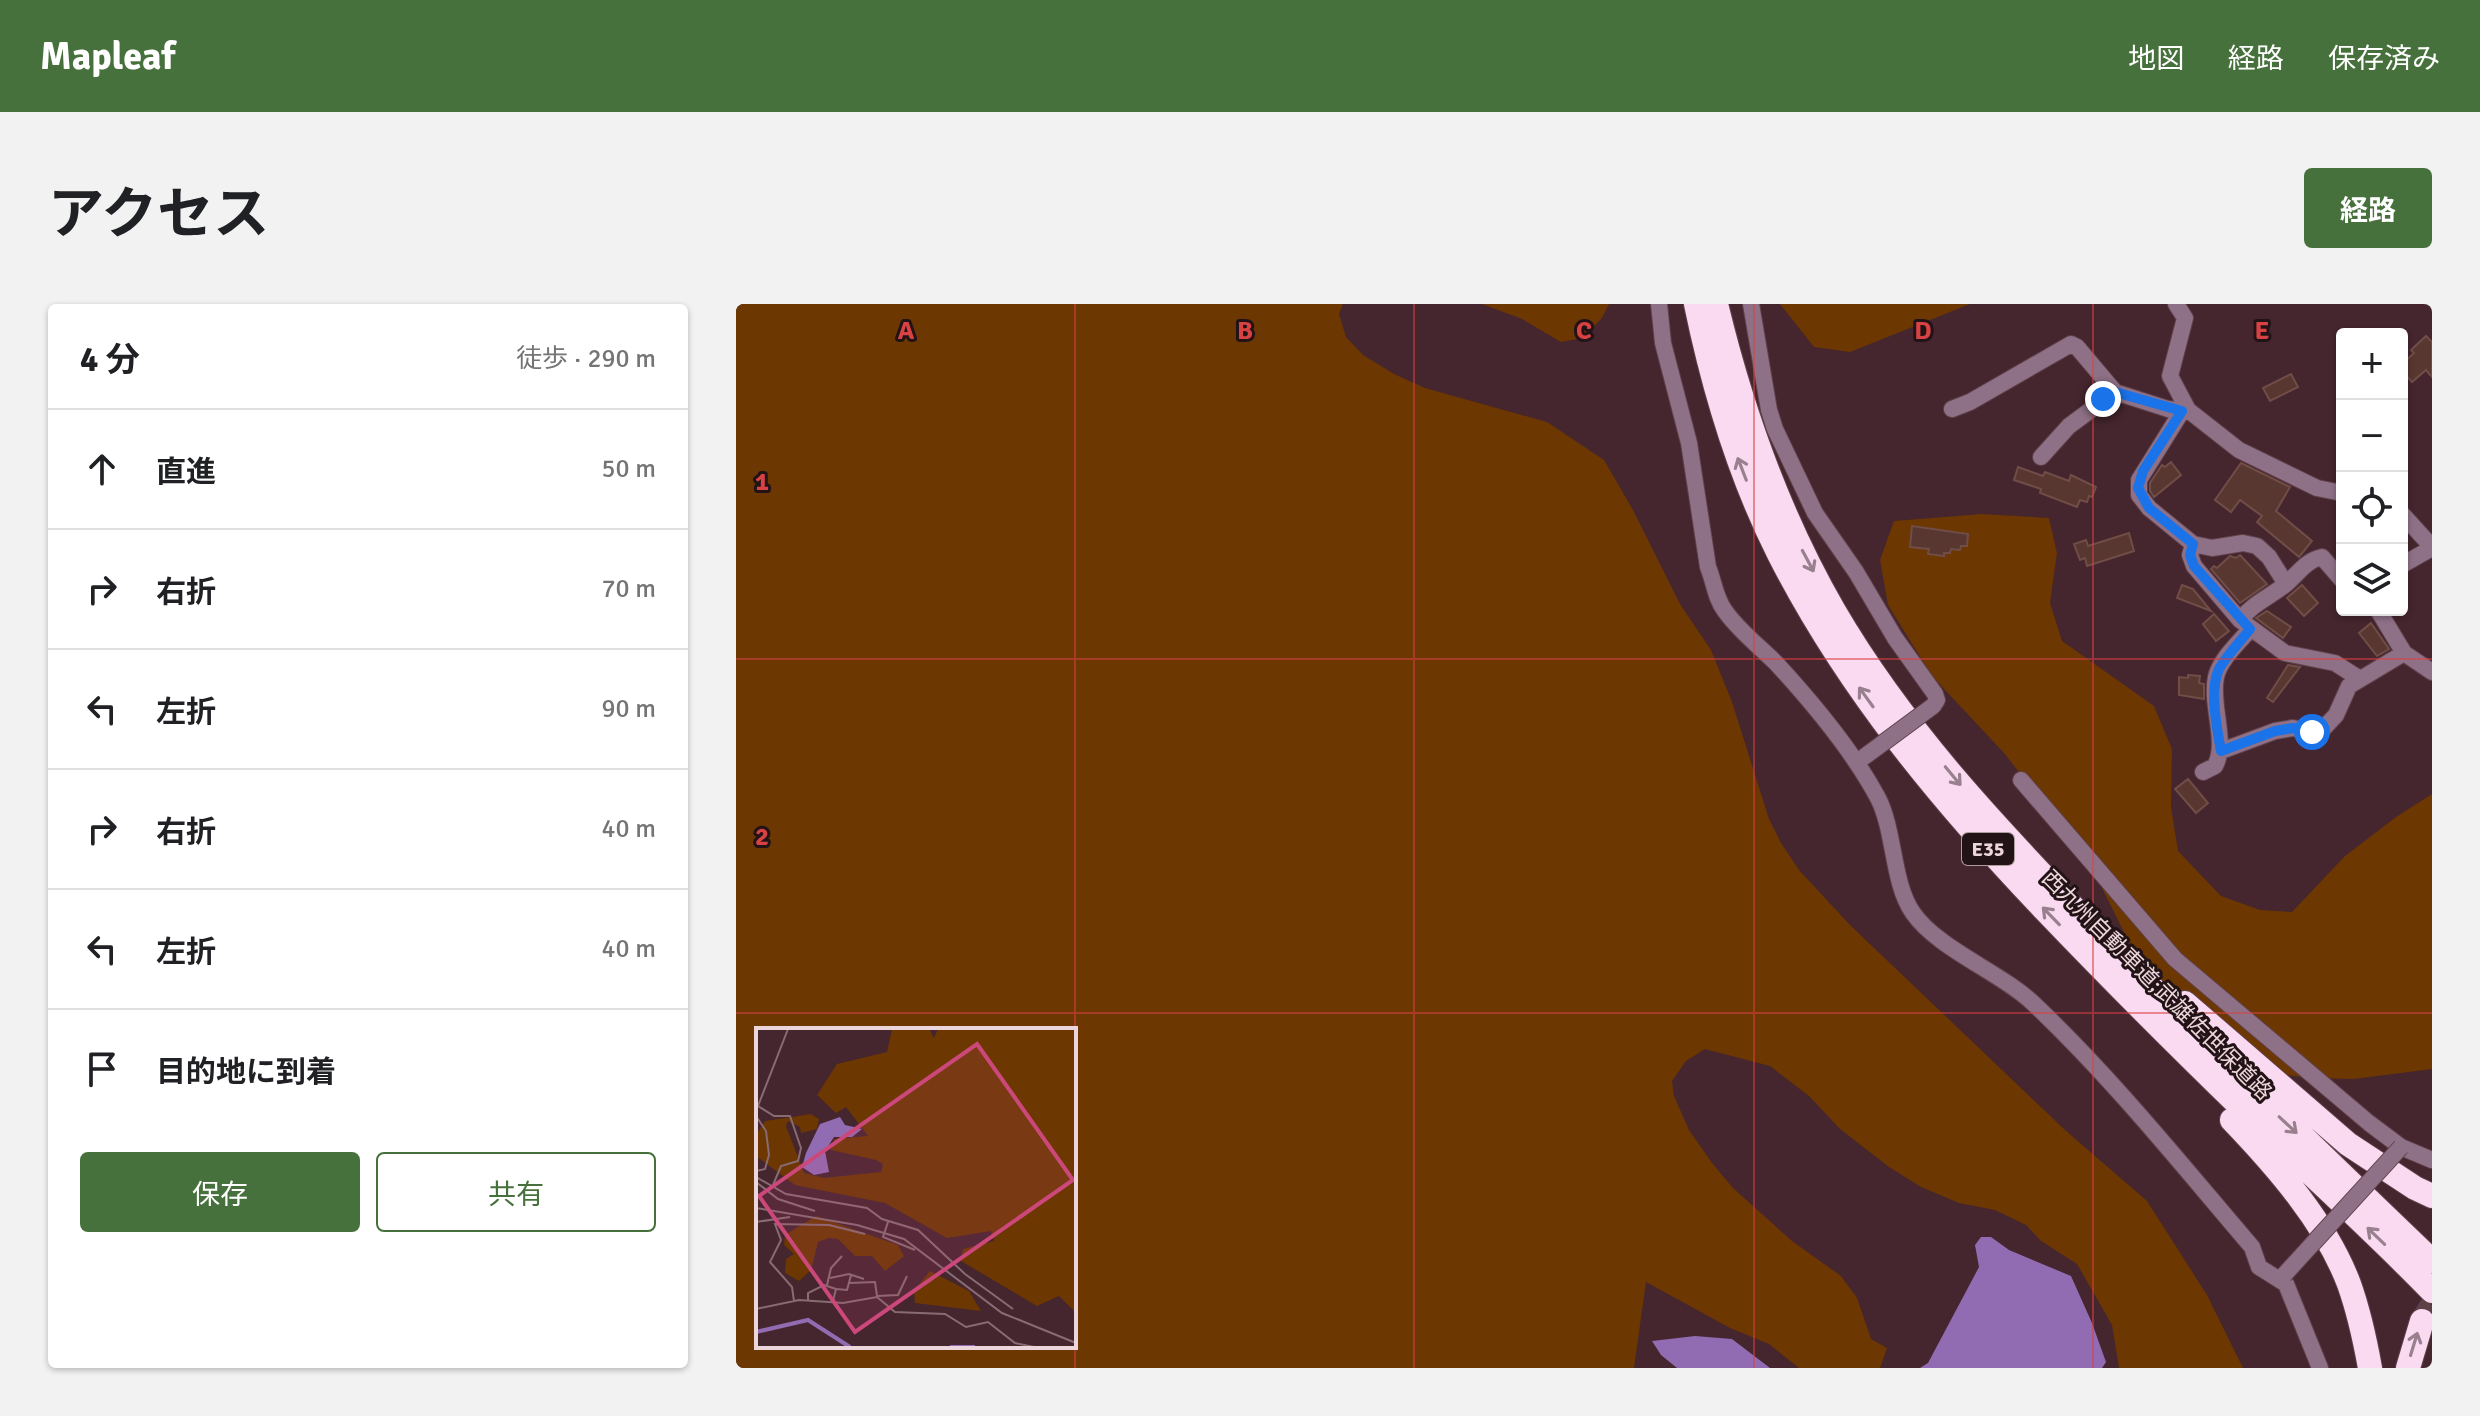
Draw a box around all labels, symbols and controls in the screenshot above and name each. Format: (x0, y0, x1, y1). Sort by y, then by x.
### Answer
text: Mapleaf (40, 33, 175, 80)
text: 地図 (2128, 42, 2184, 76)
text: 経路 (2228, 42, 2284, 76)
text: 保存済み (2328, 42, 2440, 76)
button: 経路 (2304, 168, 2432, 248)
text: アクセス (48, 180, 269, 249)
text: A (898, 315, 915, 347)
text: B (1237, 315, 1253, 347)
text: C (1576, 315, 1592, 347)
text: D (1914, 315, 1932, 347)
text: E (2255, 315, 2269, 347)
map controls (2336, 328, 2408, 616)
button: + (2336, 328, 2408, 400)
text: 4 分 (80, 339, 140, 381)
text: 徒歩 · 290 m (516, 343, 656, 375)
route end (2085, 381, 2121, 417)
button: − (2336, 400, 2408, 472)
icon: ahead (80, 447, 124, 491)
text: 50 m (601, 453, 656, 485)
text: 直進 (156, 454, 216, 491)
one-way arrow (1734, 457, 1748, 482)
text: 1 (755, 466, 769, 498)
button: locate (2336, 472, 2408, 544)
button: layers (2336, 544, 2408, 616)
one-way arrow (1800, 549, 1816, 573)
icon: right (80, 567, 124, 611)
text: 70 m (601, 573, 656, 605)
text: 右折 (156, 574, 216, 611)
icon: left (80, 687, 124, 731)
one-way arrow (1857, 687, 1874, 708)
text: 90 m (601, 693, 656, 725)
text: 左折 (156, 694, 216, 731)
route start (2294, 714, 2330, 750)
one-way arrow (1944, 766, 1962, 786)
icon: right (80, 807, 124, 851)
text: 40 m (601, 813, 656, 845)
text: 右折 (156, 814, 216, 851)
text: 2 (755, 821, 769, 853)
road number: E35 (1962, 833, 2014, 865)
street label: 西九州自動車道;武雄佐世保道路 (2036, 864, 2278, 1106)
one-way arrow (2043, 907, 2061, 927)
icon: left (80, 927, 124, 971)
text: 40 m (601, 933, 656, 965)
text: 左折 (156, 934, 216, 971)
inset map (756, 1028, 1076, 1348)
icon: arrive (80, 1047, 124, 1091)
text: 目的地に到着 (156, 1054, 336, 1091)
one-way arrow (2278, 1115, 2298, 1133)
button: 保存 (80, 1152, 360, 1232)
button: 共有 (376, 1152, 656, 1232)
one-way arrow (2367, 1228, 2387, 1246)
one-way arrow (2407, 1332, 2422, 1358)

